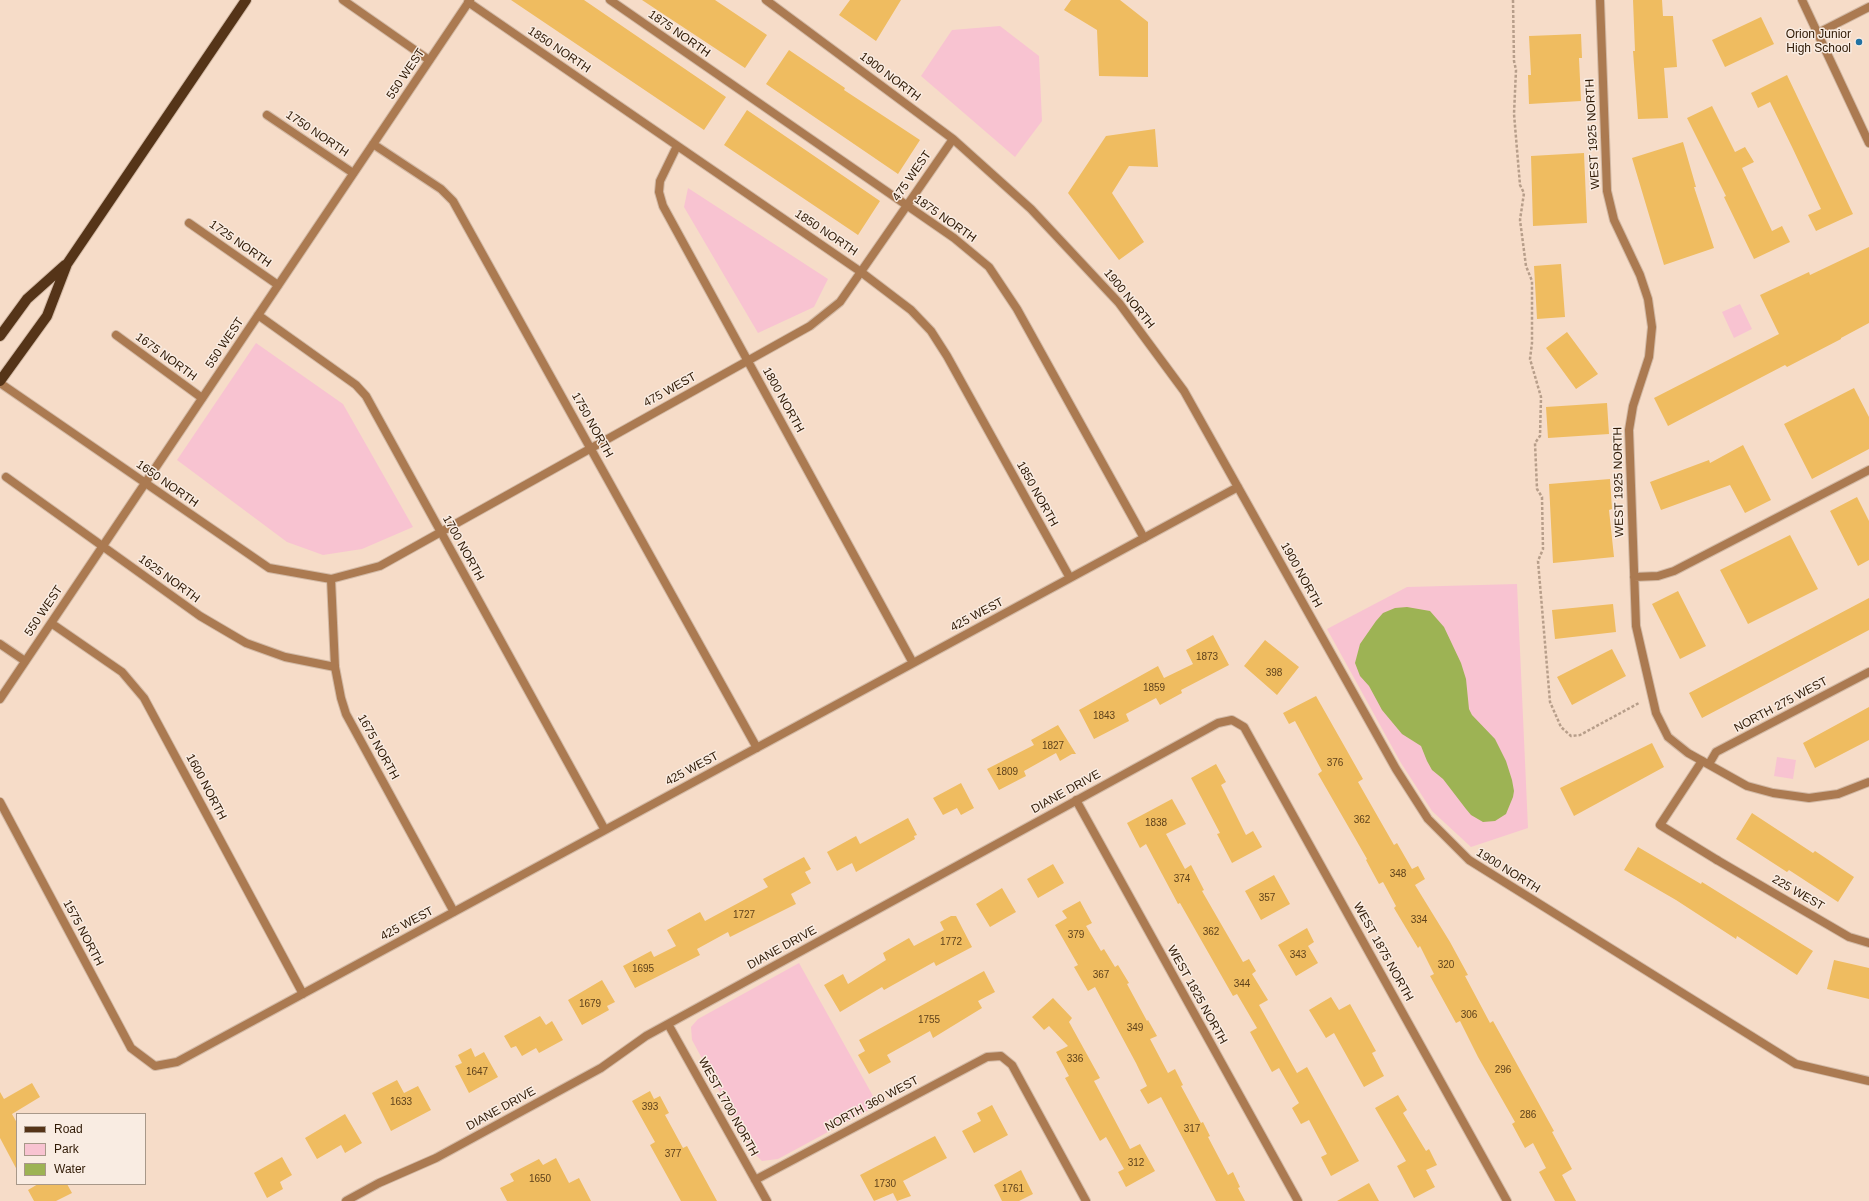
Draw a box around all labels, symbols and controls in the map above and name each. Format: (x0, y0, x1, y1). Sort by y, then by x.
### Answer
street label: 1875 NORTH (645, 7, 713, 61)
street label: 1850 NORTH (525, 24, 593, 76)
place label: Orion Junior High School (1786, 28, 1851, 56)
marker: Orion Junior High School (1854, 37, 1864, 47)
street label: 550 WEST (384, 46, 428, 102)
street label: 1900 NORTH (857, 49, 923, 105)
street label: WEST 1925 NORTH (1583, 78, 1603, 190)
street label: 1750 NORTH (283, 108, 351, 160)
street label: 475 WEST (889, 148, 935, 204)
street label: 1875 NORTH (911, 192, 979, 246)
street label: 1850 NORTH (792, 207, 860, 259)
street label: 1725 NORTH (206, 217, 274, 271)
street label: 1900 NORTH (1101, 266, 1157, 332)
street label: 550 WEST (203, 315, 247, 371)
street label: 1675 NORTH (132, 330, 200, 384)
street label: 1800 NORTH (759, 365, 807, 435)
street label: 475 WEST (641, 370, 699, 410)
street label: 1750 NORTH (568, 390, 616, 460)
street label: WEST 1925 NORTH (1611, 427, 1627, 537)
street label: 1650 NORTH (133, 457, 201, 511)
street label: 1850 NORTH (1013, 459, 1061, 529)
street label: 1700 NORTH (439, 513, 487, 583)
street label: 1900 NORTH (1277, 540, 1325, 610)
street label: 1625 NORTH (135, 552, 203, 606)
street label: 550 WEST (22, 583, 66, 639)
street label: 425 WEST (948, 595, 1006, 635)
house number: 1873 (1196, 651, 1218, 663)
house number: 398 (1266, 667, 1282, 679)
street label: NORTH 275 WEST (1732, 674, 1830, 736)
house number: 1859 (1143, 682, 1165, 694)
house number: 1843 (1093, 710, 1115, 722)
street label: 1675 NORTH (354, 712, 402, 782)
house number: 1827 (1042, 740, 1064, 752)
street label: 425 WEST (663, 749, 721, 789)
street label: 1600 NORTH (183, 752, 229, 822)
house number: 376 (1327, 757, 1343, 769)
house number: 1809 (996, 766, 1018, 778)
street label: DIANE DRIVE (1029, 767, 1103, 817)
house number: 362 (1354, 814, 1370, 826)
house number: 1838 (1145, 817, 1167, 829)
street label: 1900 NORTH (1473, 846, 1543, 896)
house number: 348 (1390, 868, 1406, 880)
street label: 225 WEST (1769, 872, 1827, 914)
house number: 374 (1174, 873, 1190, 885)
house number: 357 (1259, 892, 1275, 904)
street label: 1575 NORTH (60, 898, 106, 968)
street label: WEST 1875 NORTH (1350, 900, 1416, 1004)
street label: 425 WEST (378, 904, 436, 944)
house number: 1727 (733, 909, 755, 921)
house number: 334 (1411, 914, 1427, 926)
street label: DIANE DRIVE (745, 923, 819, 973)
house number: 362 (1203, 926, 1219, 938)
house number: 379 (1068, 929, 1084, 941)
house number: 1772 (940, 936, 962, 948)
street label: WEST 1825 NORTH (1164, 943, 1230, 1047)
house number: 343 (1290, 949, 1306, 961)
house number: 320 (1438, 959, 1454, 971)
house number: 1695 (632, 963, 654, 975)
house number: 367 (1093, 969, 1109, 981)
house number: 344 (1234, 978, 1250, 990)
house number: 1679 (579, 998, 601, 1010)
house number: 306 (1461, 1009, 1477, 1021)
house number: 1755 (918, 1014, 940, 1026)
house number: 349 (1127, 1022, 1143, 1034)
house number: 336 (1067, 1053, 1083, 1065)
street label: WEST 1700 NORTH (695, 1055, 761, 1159)
house number: 296 (1495, 1064, 1511, 1076)
house number: 1647 (466, 1066, 488, 1078)
street label: NORTH 360 WEST (823, 1073, 921, 1135)
street label: DIANE DRIVE (464, 1084, 538, 1134)
house number: 1633 (390, 1096, 412, 1108)
house number: 393 (642, 1101, 658, 1113)
house number: 286 (1520, 1109, 1536, 1121)
legend (16, 1113, 146, 1185)
text: Road (54, 1122, 83, 1136)
house number: 317 (1184, 1123, 1200, 1135)
text: Park (54, 1142, 79, 1156)
house number: 377 (665, 1148, 681, 1160)
house number: 312 (1128, 1157, 1144, 1169)
text: Water (54, 1162, 86, 1176)
house number: 1650 (529, 1173, 551, 1185)
house number: 1730 (874, 1178, 896, 1190)
house number: 1761 (1002, 1183, 1024, 1195)

